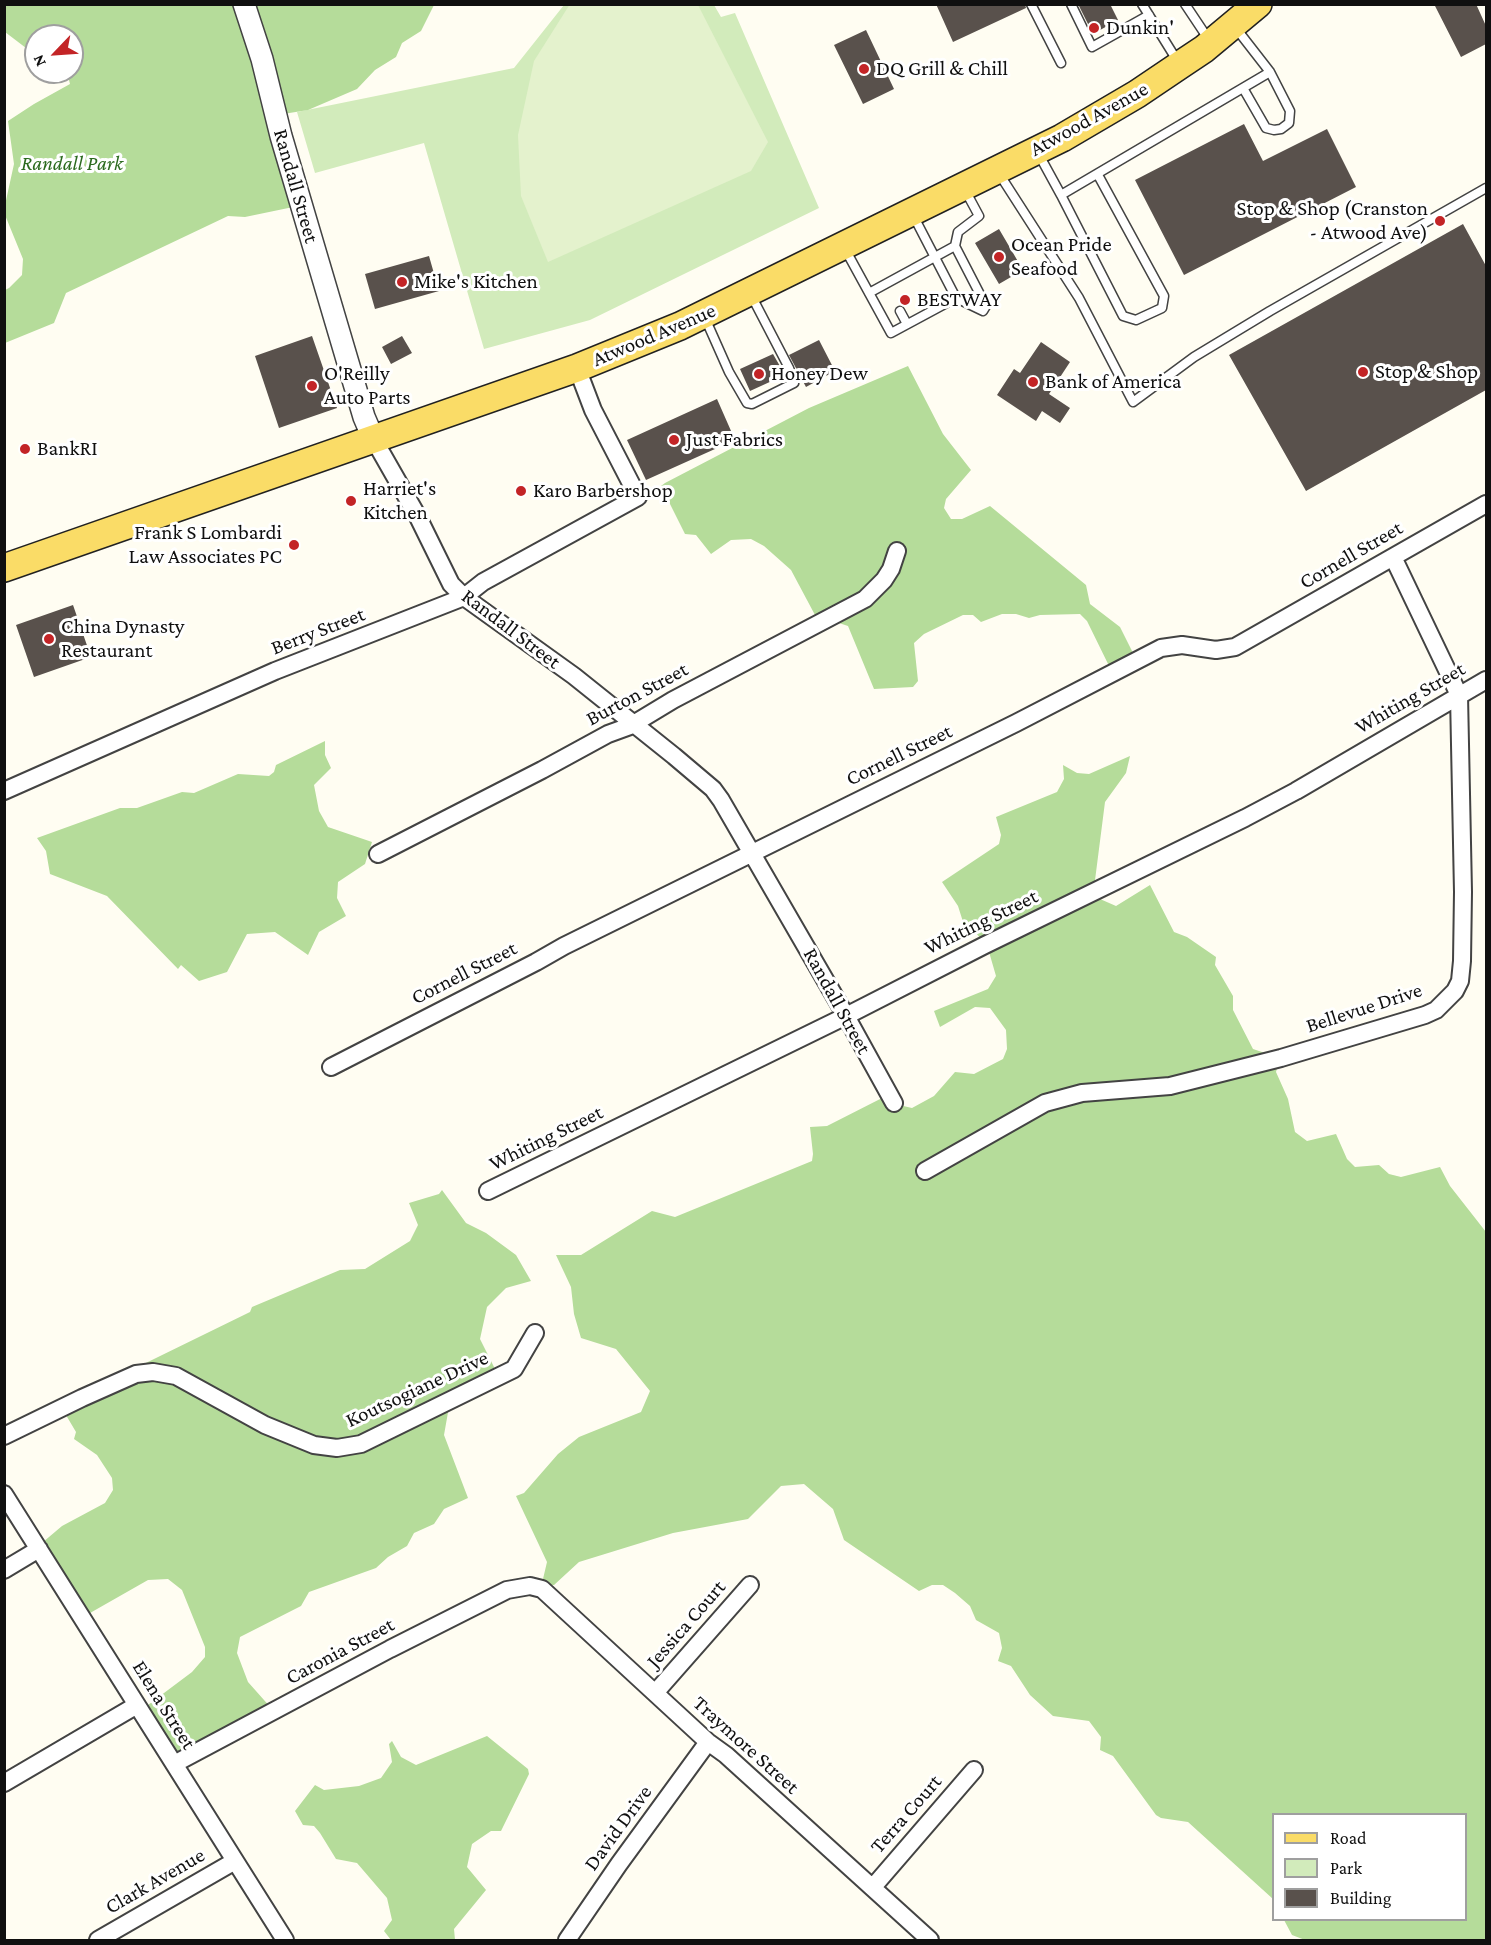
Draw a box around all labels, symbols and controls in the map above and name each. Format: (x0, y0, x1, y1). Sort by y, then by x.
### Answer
place label: Dunkin' (1106, 15, 1174, 41)
marker: Dunkin' (1087, 21, 1101, 35)
north arrow (24, 24, 84, 84)
text: N (29, 52, 49, 70)
place label: DQ Grill & Chill (876, 56, 1008, 82)
marker: DQ Grill & Chill (857, 62, 871, 76)
street label: Atwood Avenue (1025, 76, 1153, 162)
street label: Randall Street (268, 126, 324, 246)
park label: Randall Park (21, 151, 123, 177)
place label: Stop & Shop (Cranston - Atwood Ave) (1237, 196, 1428, 246)
marker: Stop & Shop (Cranston - Atwood Ave) (1433, 214, 1447, 228)
place label: Ocean Pride Seafood (1011, 232, 1112, 282)
marker: Ocean Pride Seafood (992, 250, 1006, 264)
place label: Mike's Kitchen (414, 269, 538, 295)
marker: Mike's Kitchen (395, 275, 409, 289)
place label: BESTWAY (917, 287, 1002, 313)
marker: BESTWAY (898, 293, 912, 307)
street label: Atwood Avenue (589, 298, 719, 372)
place label: Stop & Shop (1375, 359, 1478, 385)
place label: O'Reilly Auto Parts (324, 361, 410, 411)
place label: Honey Dew (771, 361, 868, 387)
marker: Stop & Shop (1356, 365, 1370, 379)
marker: Honey Dew (752, 367, 766, 381)
place label: Bank of America (1045, 369, 1181, 395)
marker: Bank of America (1026, 375, 1040, 389)
marker: O'Reilly Auto Parts (305, 379, 319, 393)
place label: Just Fabrics (686, 427, 783, 453)
marker: Just Fabrics (667, 433, 681, 447)
place label: BankRI (37, 436, 97, 462)
marker: BankRI (18, 442, 32, 456)
place label: Harriet's Kitchen (363, 476, 436, 526)
place label: Karo Barbershop (533, 478, 673, 504)
marker: Karo Barbershop (514, 484, 528, 498)
marker: Harriet's Kitchen (344, 494, 358, 508)
street label: Cornell Street (1295, 515, 1407, 595)
place label: Frank S Lombardi Law Associates PC (129, 520, 282, 570)
marker: Frank S Lombardi Law Associates PC (287, 538, 301, 552)
street label: Randall Street (457, 584, 565, 674)
street label: Berry Street (268, 602, 368, 660)
place label: China Dynasty Restaurant (61, 614, 185, 664)
marker: China Dynasty Restaurant (42, 632, 56, 646)
street label: Whiting Street (1350, 656, 1470, 740)
street label: Burton Street (582, 657, 692, 731)
street label: Cornell Street (842, 719, 956, 791)
street label: Whiting Street (920, 884, 1042, 960)
street label: Cornell Street (407, 936, 521, 1010)
street label: Randall Street (798, 944, 876, 1058)
street label: Bellevue Drive (1303, 977, 1425, 1039)
street label: Whiting Street (485, 1100, 607, 1176)
street label: Koutsogiane Drive (342, 1345, 492, 1433)
street label: Jessica Court (641, 1575, 731, 1673)
street label: Caronia Street (282, 1612, 398, 1690)
street label: Elena Street (127, 1656, 201, 1754)
street label: Traymore Street (688, 1691, 804, 1799)
street label: Terra Court (865, 1769, 947, 1859)
street label: David Drive (579, 1780, 657, 1876)
legend (1272, 1813, 1467, 1921)
text: Road (1330, 1828, 1367, 1848)
street label: Clark Avenue (101, 1842, 209, 1920)
text: Park (1330, 1858, 1362, 1878)
text: Building (1330, 1888, 1391, 1908)

